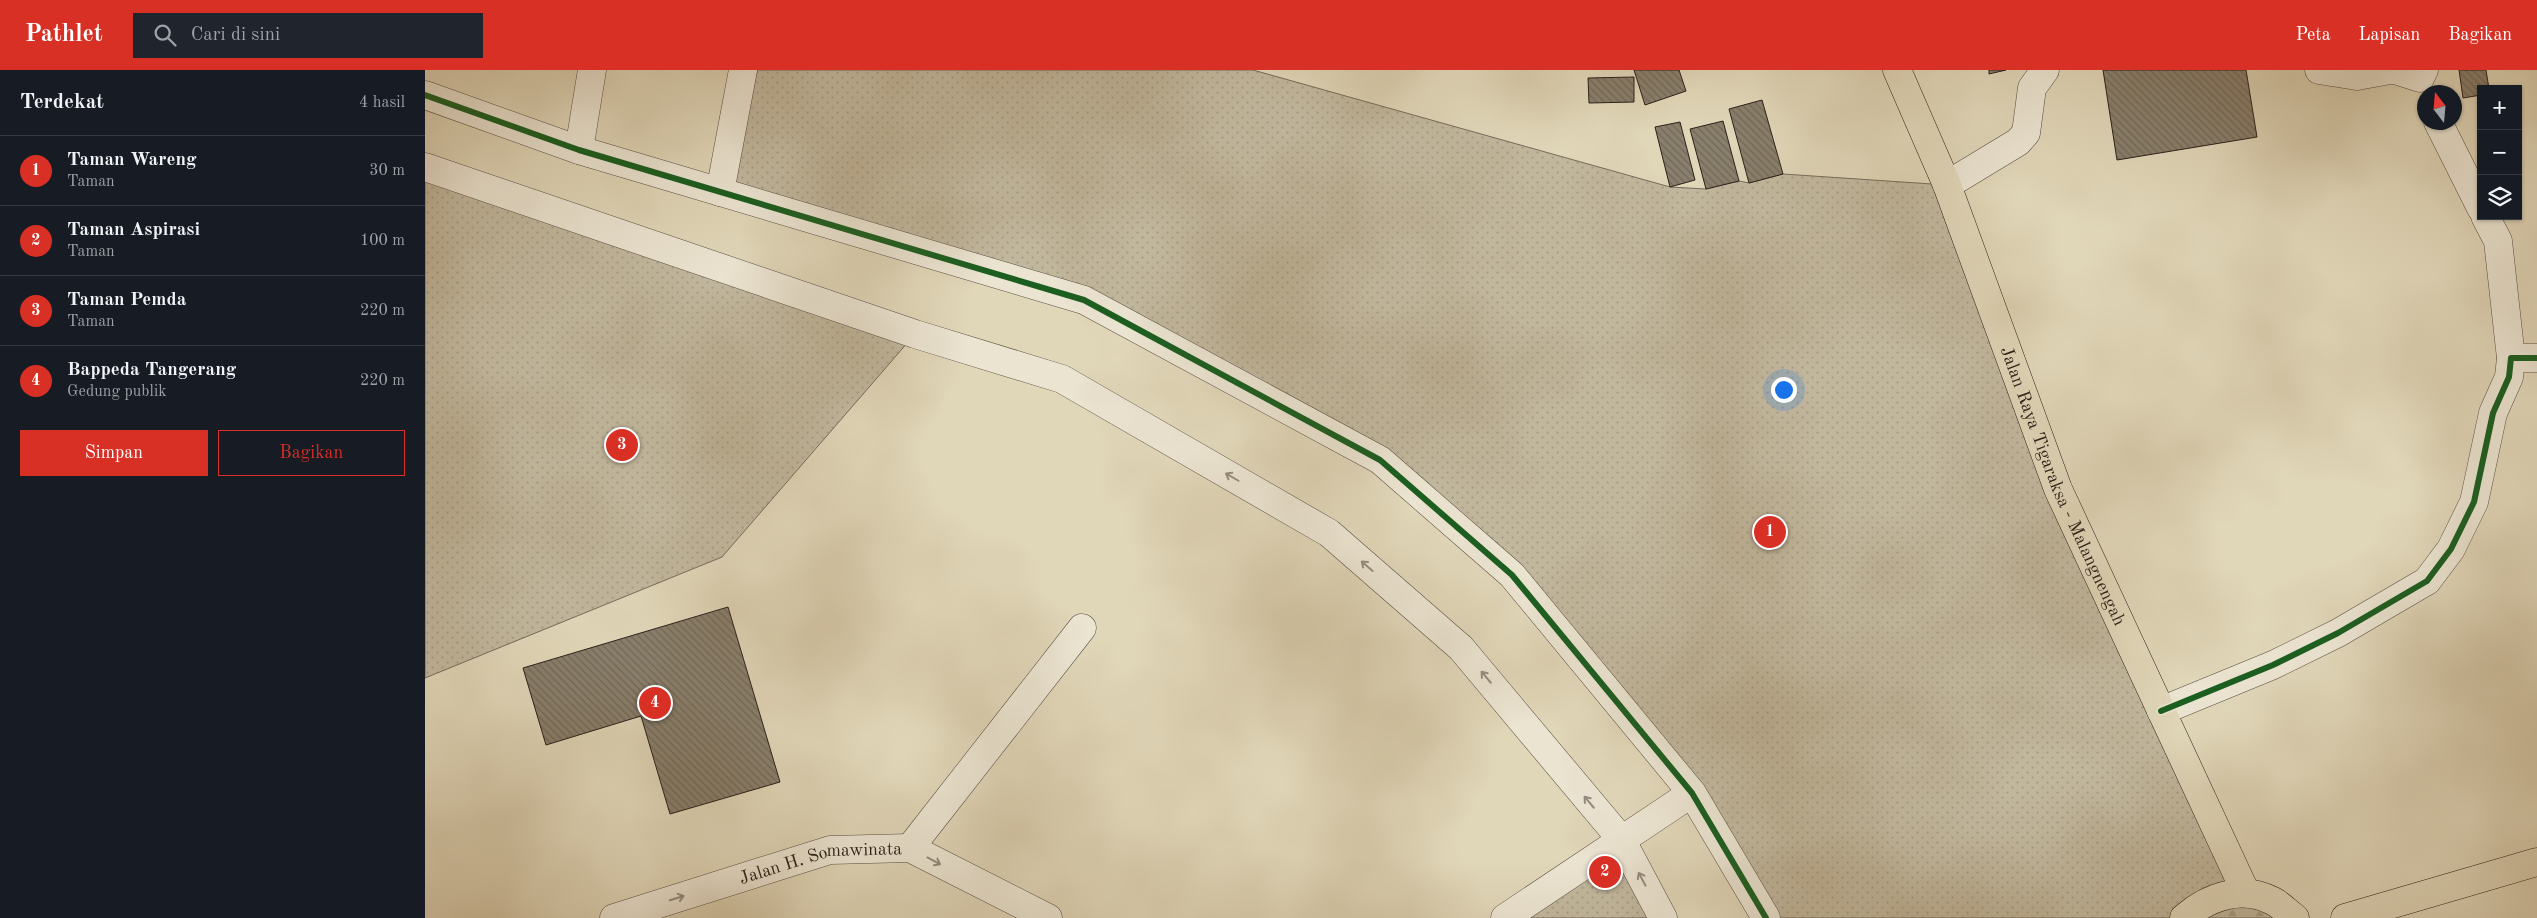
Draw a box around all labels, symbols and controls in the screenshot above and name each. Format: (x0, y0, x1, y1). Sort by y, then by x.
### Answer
search box (133, 13, 483, 58)
icon: search (151, 21, 179, 49)
text: Pathlet (25, 23, 103, 47)
text: Cari di sini (191, 26, 280, 45)
text: Peta (2296, 26, 2331, 44)
text: Lapisan (2359, 26, 2420, 44)
text: Bagikan (2448, 26, 2512, 44)
north arrow (2417, 85, 2462, 130)
map controls (2477, 85, 2522, 220)
button: + (2477, 85, 2522, 130)
text: Terdekat (20, 92, 104, 113)
text: 4 hasil (359, 95, 405, 111)
button: − (2477, 130, 2522, 175)
text: Taman Wareng (67, 151, 197, 170)
text: 1 (31, 163, 41, 179)
text: 30 m (369, 163, 405, 179)
text: Taman (67, 174, 115, 190)
button: layers (2477, 175, 2522, 220)
text: Taman Aspirasi (67, 221, 200, 240)
text: 2 (31, 233, 41, 249)
text: 100 m (360, 233, 405, 249)
text: Taman (67, 244, 115, 260)
text: Taman Pemda (67, 291, 186, 310)
text: 3 (31, 303, 41, 319)
text: 220 m (360, 303, 405, 319)
text: Taman (67, 314, 115, 330)
street label: Jalan Raya Tigaraksa - Malangnengah (1997, 344, 2128, 629)
text: Bappeda Tangerang (67, 361, 236, 380)
text: 4 (31, 373, 41, 389)
text: 220 m (360, 373, 405, 389)
your location (1771, 377, 1797, 403)
text: Gedung publik (67, 384, 167, 400)
pin: 3 (606, 426, 638, 464)
button: Simpan (20, 430, 208, 476)
button: Bagikan (218, 430, 405, 476)
one-way arrow (1226, 471, 1240, 481)
pin: 1 (1754, 513, 1786, 551)
one-way arrow (1361, 560, 1374, 572)
one-way arrow (1480, 671, 1491, 684)
pin: 4 (639, 684, 671, 722)
one-way arrow (1584, 796, 1595, 809)
street label: Jalan H. Somawinata (737, 840, 902, 888)
pin: 2 (1589, 853, 1621, 891)
one-way arrow (927, 856, 941, 866)
one-way arrow (1637, 871, 1647, 886)
one-way arrow (669, 893, 685, 903)

